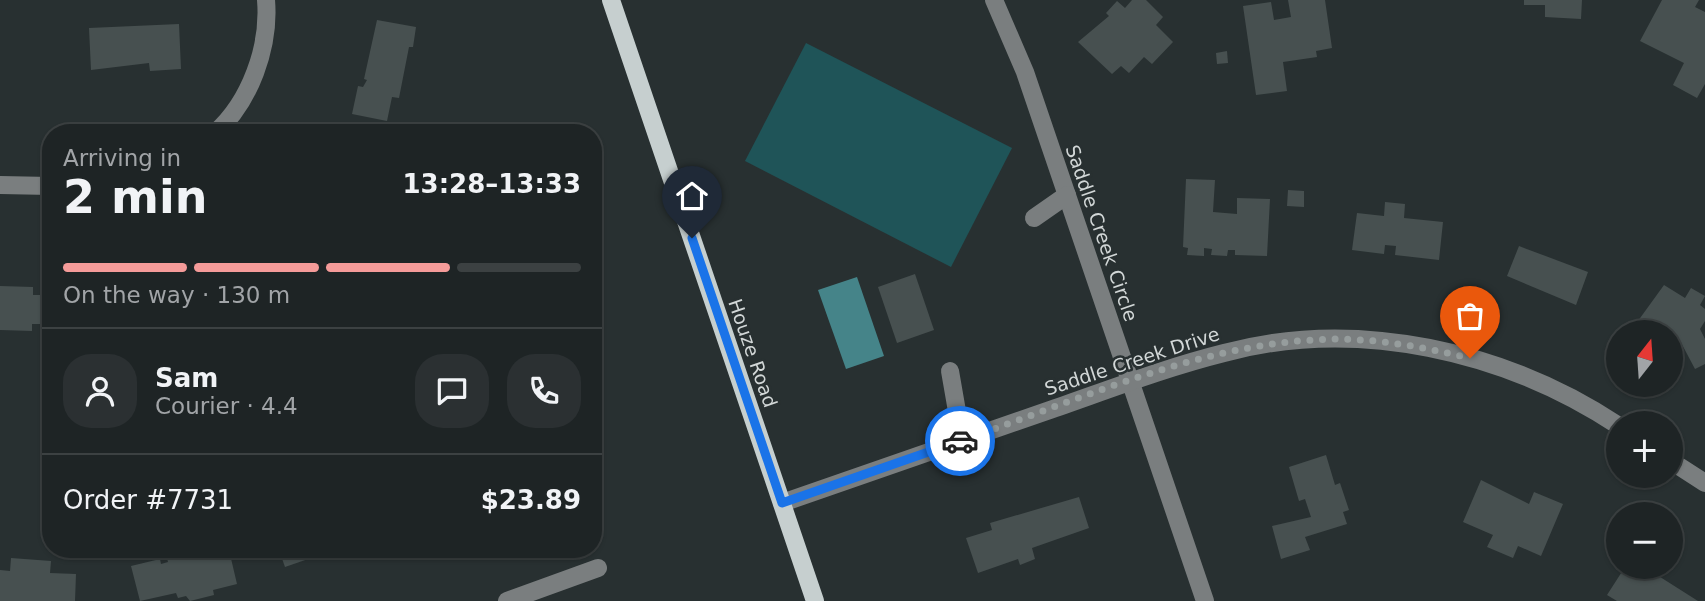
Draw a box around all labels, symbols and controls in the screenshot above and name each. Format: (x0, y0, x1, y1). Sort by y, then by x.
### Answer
street label: Saddle Creek Circle (1061, 142, 1143, 324)
text: Arriving in (63, 145, 181, 171)
pin (662, 166, 722, 238)
text: 13:28–13:33 (402, 169, 581, 199)
text: 2 min (63, 170, 207, 224)
icon: home (673, 177, 711, 215)
text: On the way · 130 m (63, 282, 290, 308)
pin (1440, 286, 1500, 358)
street label: Houze Road (724, 296, 782, 410)
icon: bag (1451, 297, 1489, 335)
north arrow (1606, 320, 1684, 397)
map controls (1606, 320, 1683, 579)
street label: Saddle Creek Drive (1042, 322, 1222, 400)
button: person (63, 354, 137, 428)
button: chat (415, 354, 489, 428)
button: phone (507, 354, 581, 428)
text: Sam (155, 363, 218, 393)
text: Courier · 4.4 (155, 393, 298, 419)
courier (925, 406, 995, 476)
button: + (1606, 411, 1683, 488)
icon: car (941, 422, 979, 460)
text: Order #7731 (63, 485, 233, 515)
text: $23.89 (481, 485, 581, 515)
button: − (1606, 502, 1683, 579)

